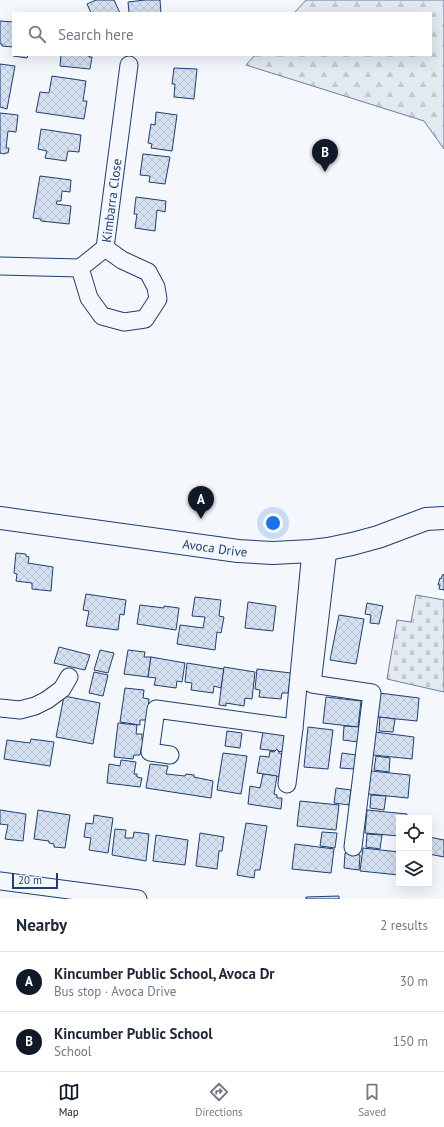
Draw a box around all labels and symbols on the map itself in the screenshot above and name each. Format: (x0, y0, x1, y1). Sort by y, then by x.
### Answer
pin: B (312, 139, 338, 172)
street label: Kimbarra Close (97, 157, 125, 243)
pin: A (188, 486, 214, 519)
your location (263, 513, 283, 533)
street label: Avoca Drive (181, 535, 248, 560)
scale bar (12, 871, 58, 890)

